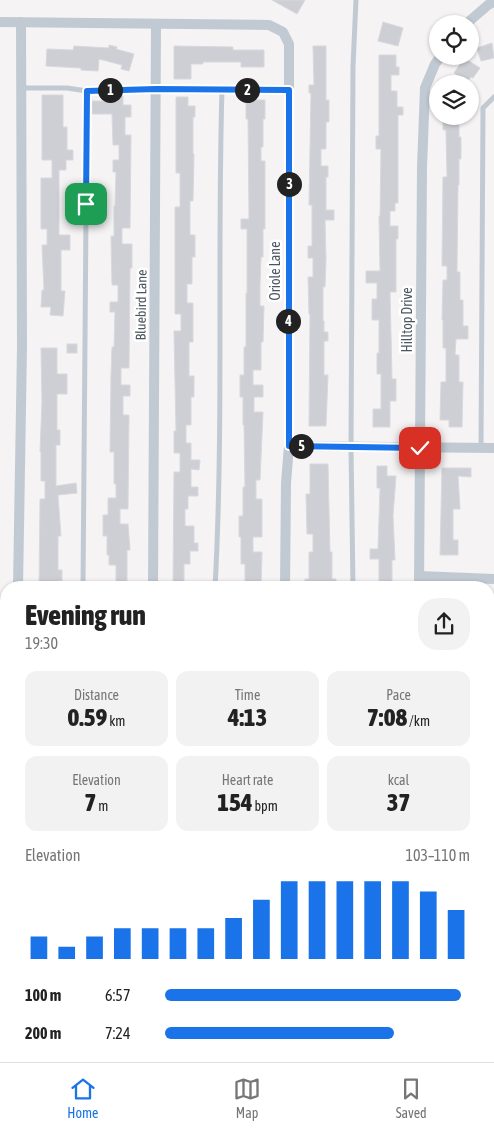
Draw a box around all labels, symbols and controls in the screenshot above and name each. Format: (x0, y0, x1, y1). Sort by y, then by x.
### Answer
map controls (429, 15, 479, 125)
button: locate (429, 15, 479, 65)
button: layers (429, 75, 479, 125)
pin: 1 (98, 78, 122, 102)
pin: 2 (234, 78, 260, 102)
text: 1 (107, 82, 114, 98)
text: 2 (244, 82, 251, 98)
pin: 3 (276, 172, 302, 196)
text: 3 (286, 176, 293, 192)
pin (65, 183, 107, 225)
icon: arrive (72, 190, 100, 218)
street label: Oriole Lane (267, 241, 283, 301)
street label: Bluebird Lane (132, 269, 150, 341)
street label: Hilltop Drive (399, 288, 415, 352)
pin: 4 (276, 308, 300, 334)
text: 4 (285, 313, 292, 329)
pin (399, 427, 441, 469)
pin: 5 (288, 434, 314, 458)
icon: check (406, 434, 434, 462)
text: 5 (298, 438, 305, 454)
button: share (418, 598, 470, 650)
text: Evening run (25, 599, 146, 631)
text: 19:30 (25, 634, 58, 652)
text: Distance (74, 687, 119, 703)
text: Time (235, 687, 260, 703)
text: Pace (386, 687, 411, 703)
text: 0.59 (68, 703, 107, 731)
text: 4:13 (228, 703, 267, 731)
text: 7:08 (367, 703, 407, 731)
text: km (107, 713, 125, 729)
text: /km (407, 713, 430, 729)
text: Elevation (72, 772, 121, 788)
text: Heart rate (222, 772, 273, 788)
text: kcal (388, 772, 409, 788)
text: 7 (85, 788, 96, 816)
text: 154 (217, 788, 252, 816)
text: 37 (387, 788, 410, 816)
text: m (96, 798, 108, 814)
text: bpm (252, 798, 278, 814)
text: Elevation (25, 846, 80, 864)
text: 103–110 m (406, 846, 470, 864)
text: 100 m (25, 986, 61, 1004)
text: 6:57 (105, 986, 130, 1004)
text: 200 m (25, 1024, 61, 1042)
text: 7:24 (105, 1024, 130, 1042)
tab: Home (67, 1075, 98, 1121)
tab: Map (233, 1075, 261, 1121)
tab: Saved (396, 1075, 427, 1121)

